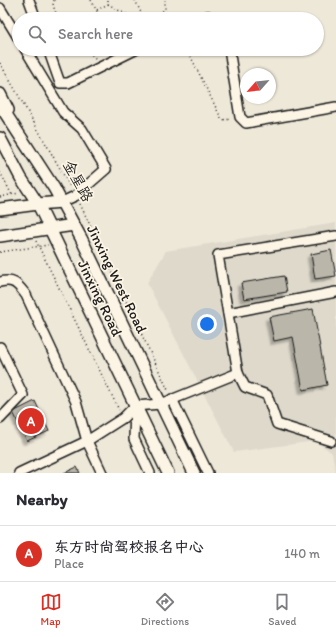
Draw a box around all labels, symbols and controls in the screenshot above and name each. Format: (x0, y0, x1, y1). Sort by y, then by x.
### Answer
search box (12, 12, 324, 56)
icon: search (26, 23, 48, 45)
text: Search here (58, 25, 133, 43)
north arrow (240, 68, 276, 104)
street label: 金星路 (59, 157, 97, 205)
street label: Jinxing West Road (83, 222, 151, 337)
street label: Jinxing Road (74, 257, 126, 339)
your location (197, 314, 217, 334)
pin: A (18, 406, 44, 436)
text: Nearby (16, 489, 68, 509)
text: 东方时尚驾校报名中心 (54, 538, 204, 556)
text: A (25, 546, 33, 561)
text: 140 m (284, 546, 320, 561)
text: Place (54, 556, 84, 571)
tab: Map (40, 591, 62, 628)
tab: Directions (141, 591, 189, 628)
tab: Saved (268, 591, 296, 628)

